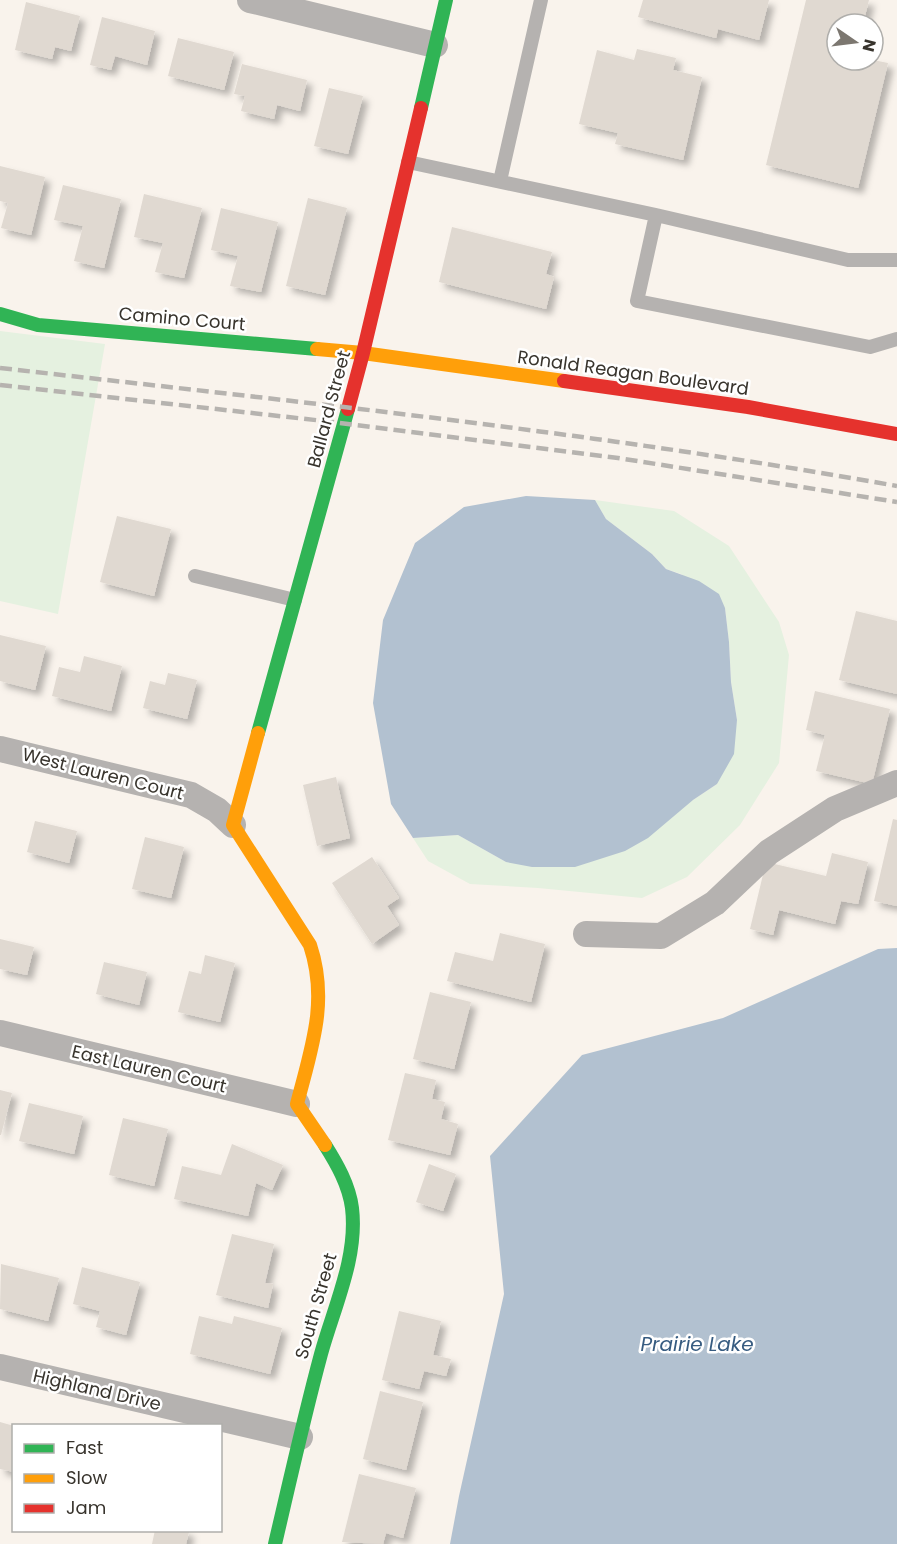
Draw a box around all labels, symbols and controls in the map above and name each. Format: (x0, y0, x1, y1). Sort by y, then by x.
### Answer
north arrow (825, 12, 885, 72)
text: N (856, 37, 882, 54)
street label: Camino Court (118, 301, 246, 336)
street label: Ronald Reagan Boulevard (516, 344, 750, 401)
street label: Ballard Street (301, 347, 356, 470)
street label: West Lauren Court (20, 741, 186, 806)
street label: East Lauren Court (69, 1039, 229, 1098)
street label: South Street (288, 1250, 343, 1362)
water label: Prairie Lake (640, 1330, 754, 1358)
street label: Highland Drive (31, 1363, 164, 1416)
legend (12, 1424, 222, 1532)
text: Fast (66, 1435, 103, 1460)
text: Slow (66, 1465, 108, 1490)
text: Jam (66, 1495, 106, 1520)

